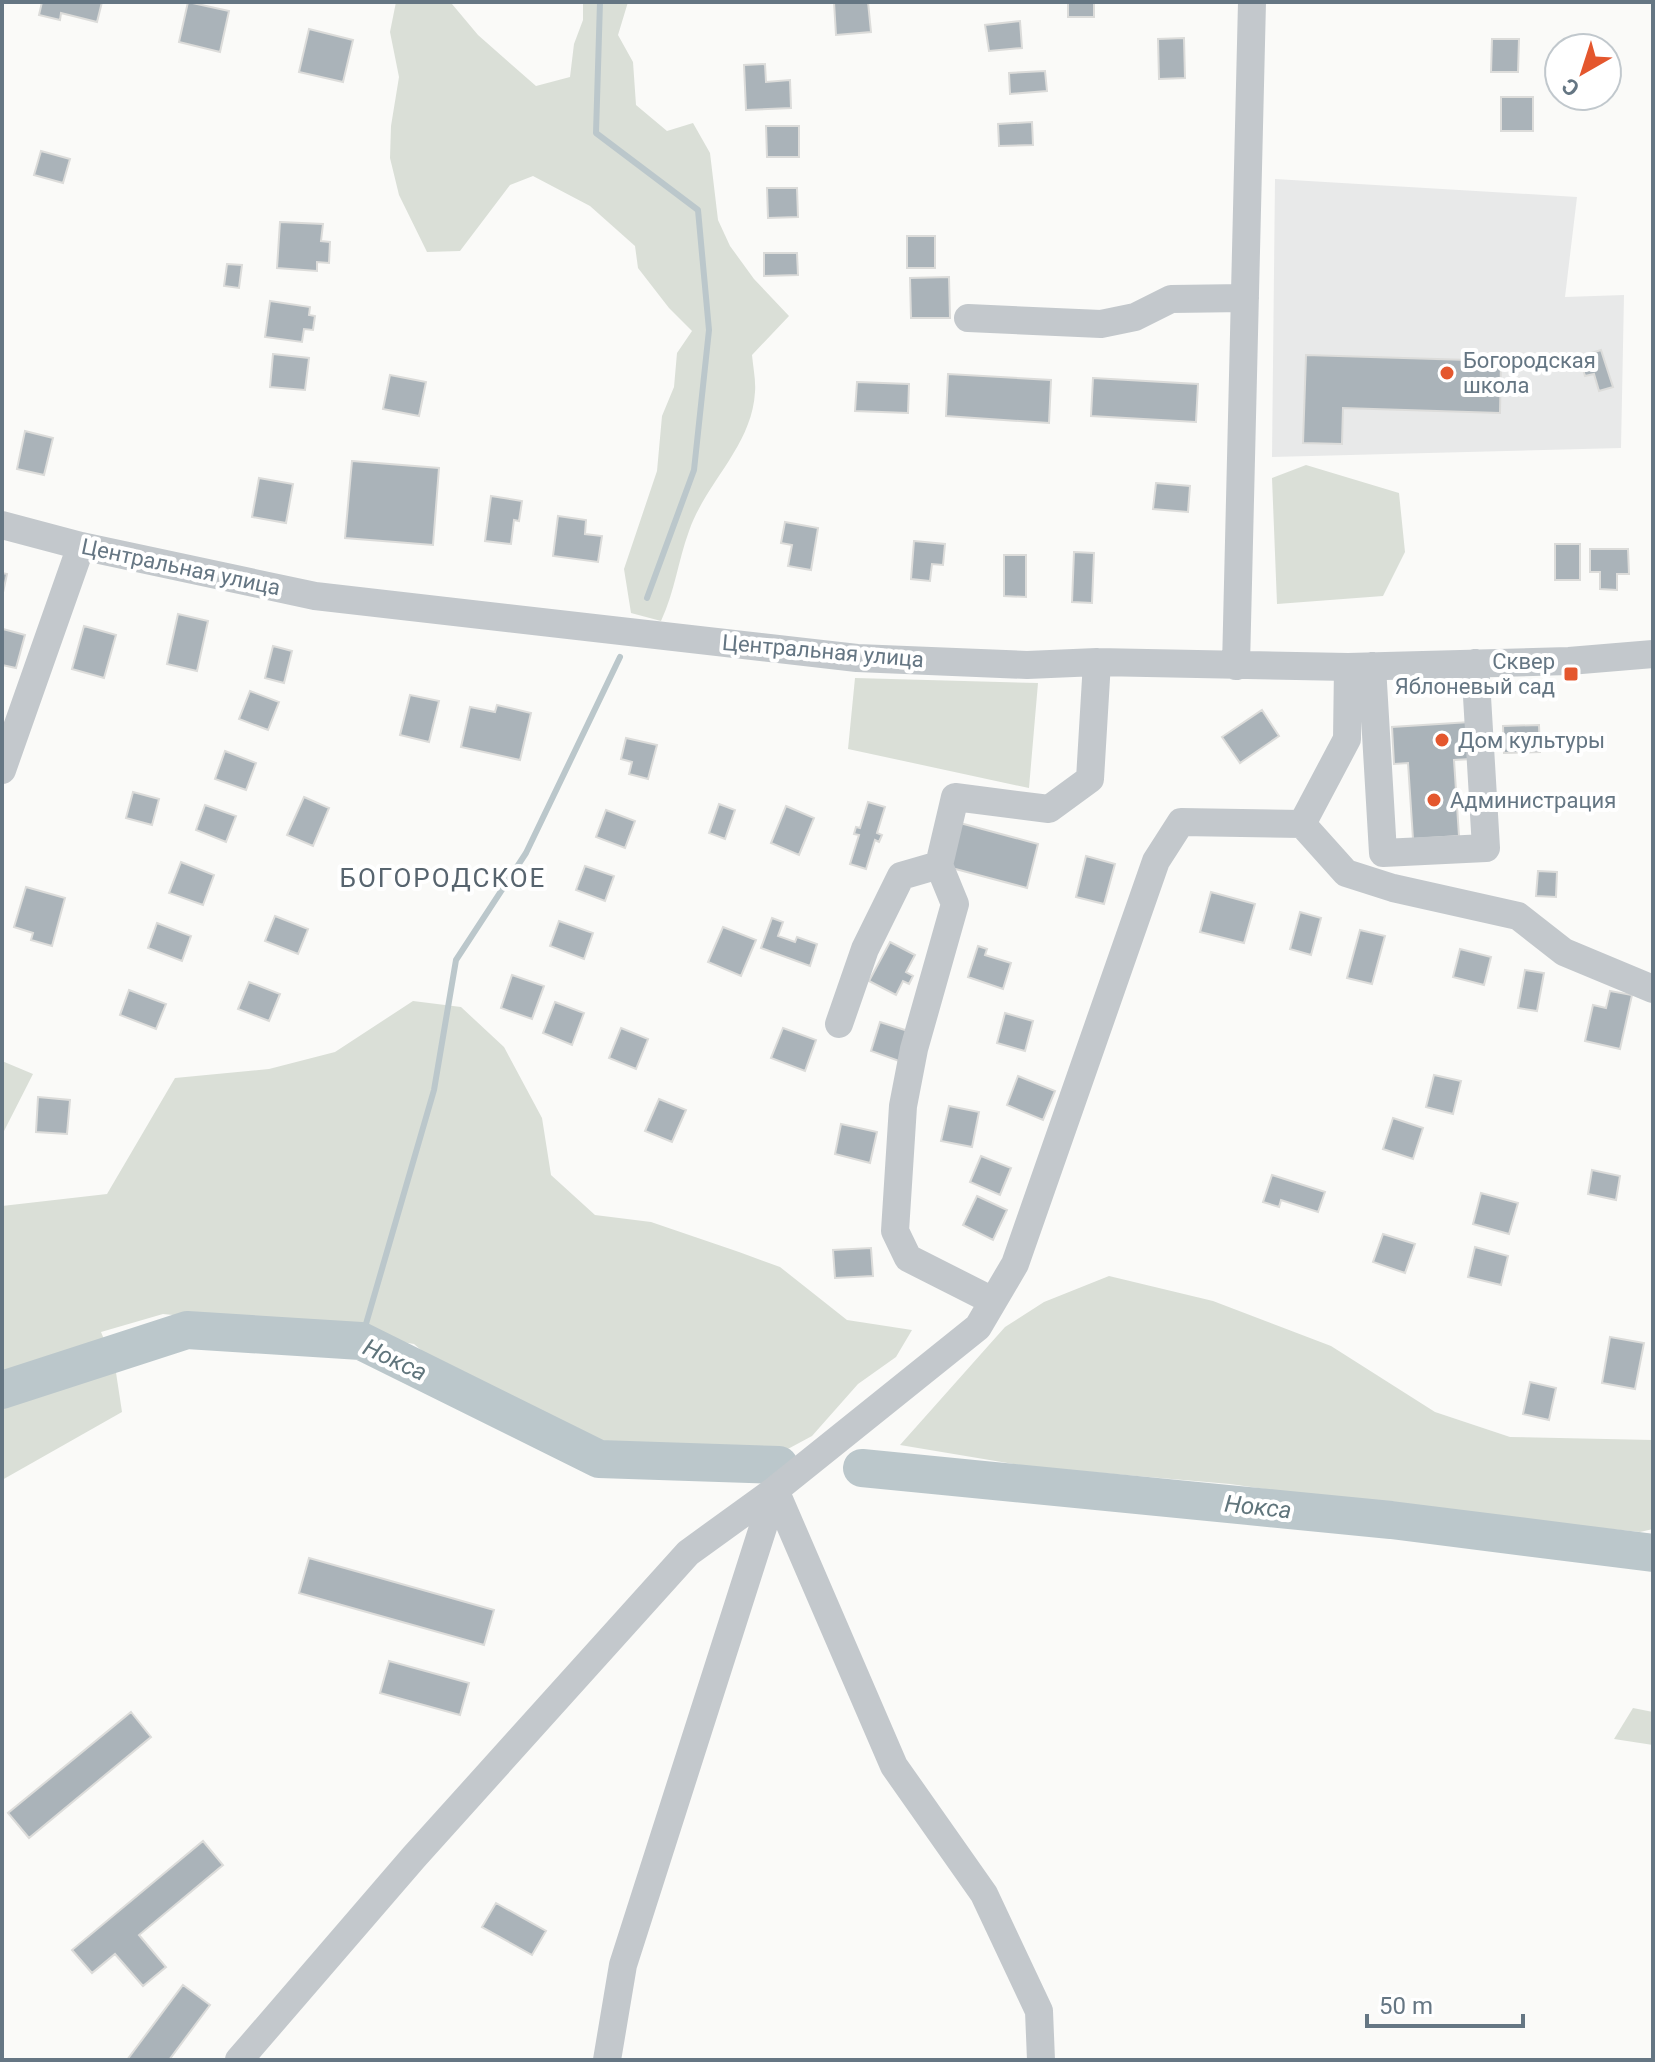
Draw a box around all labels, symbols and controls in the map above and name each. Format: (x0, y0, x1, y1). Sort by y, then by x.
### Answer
north arrow (1543, 32, 1623, 112)
text: С (1557, 73, 1584, 101)
place label: Богородская школа (1463, 348, 1596, 398)
marker: Богородская школа (1438, 364, 1456, 382)
street label: Центральная улица (79, 534, 283, 600)
street label: Центральная улица (721, 630, 925, 672)
place label: Сквер Яблоневый сад (1395, 649, 1555, 699)
marker: Сквер Яблоневый сад (1562, 665, 1580, 683)
place label: Дом культуры (1458, 728, 1605, 753)
marker: Дом культуры (1433, 731, 1451, 749)
place label: Администрация (1450, 788, 1616, 813)
marker: Администрация (1425, 791, 1443, 809)
district label: БОГОРОДСКОЕ (340, 863, 546, 893)
water label: Нокса (359, 1333, 431, 1387)
water label: Нокса (1223, 1490, 1293, 1524)
scale bar (1367, 1978, 1523, 2028)
text: 50 m (1379, 1992, 1433, 2020)

